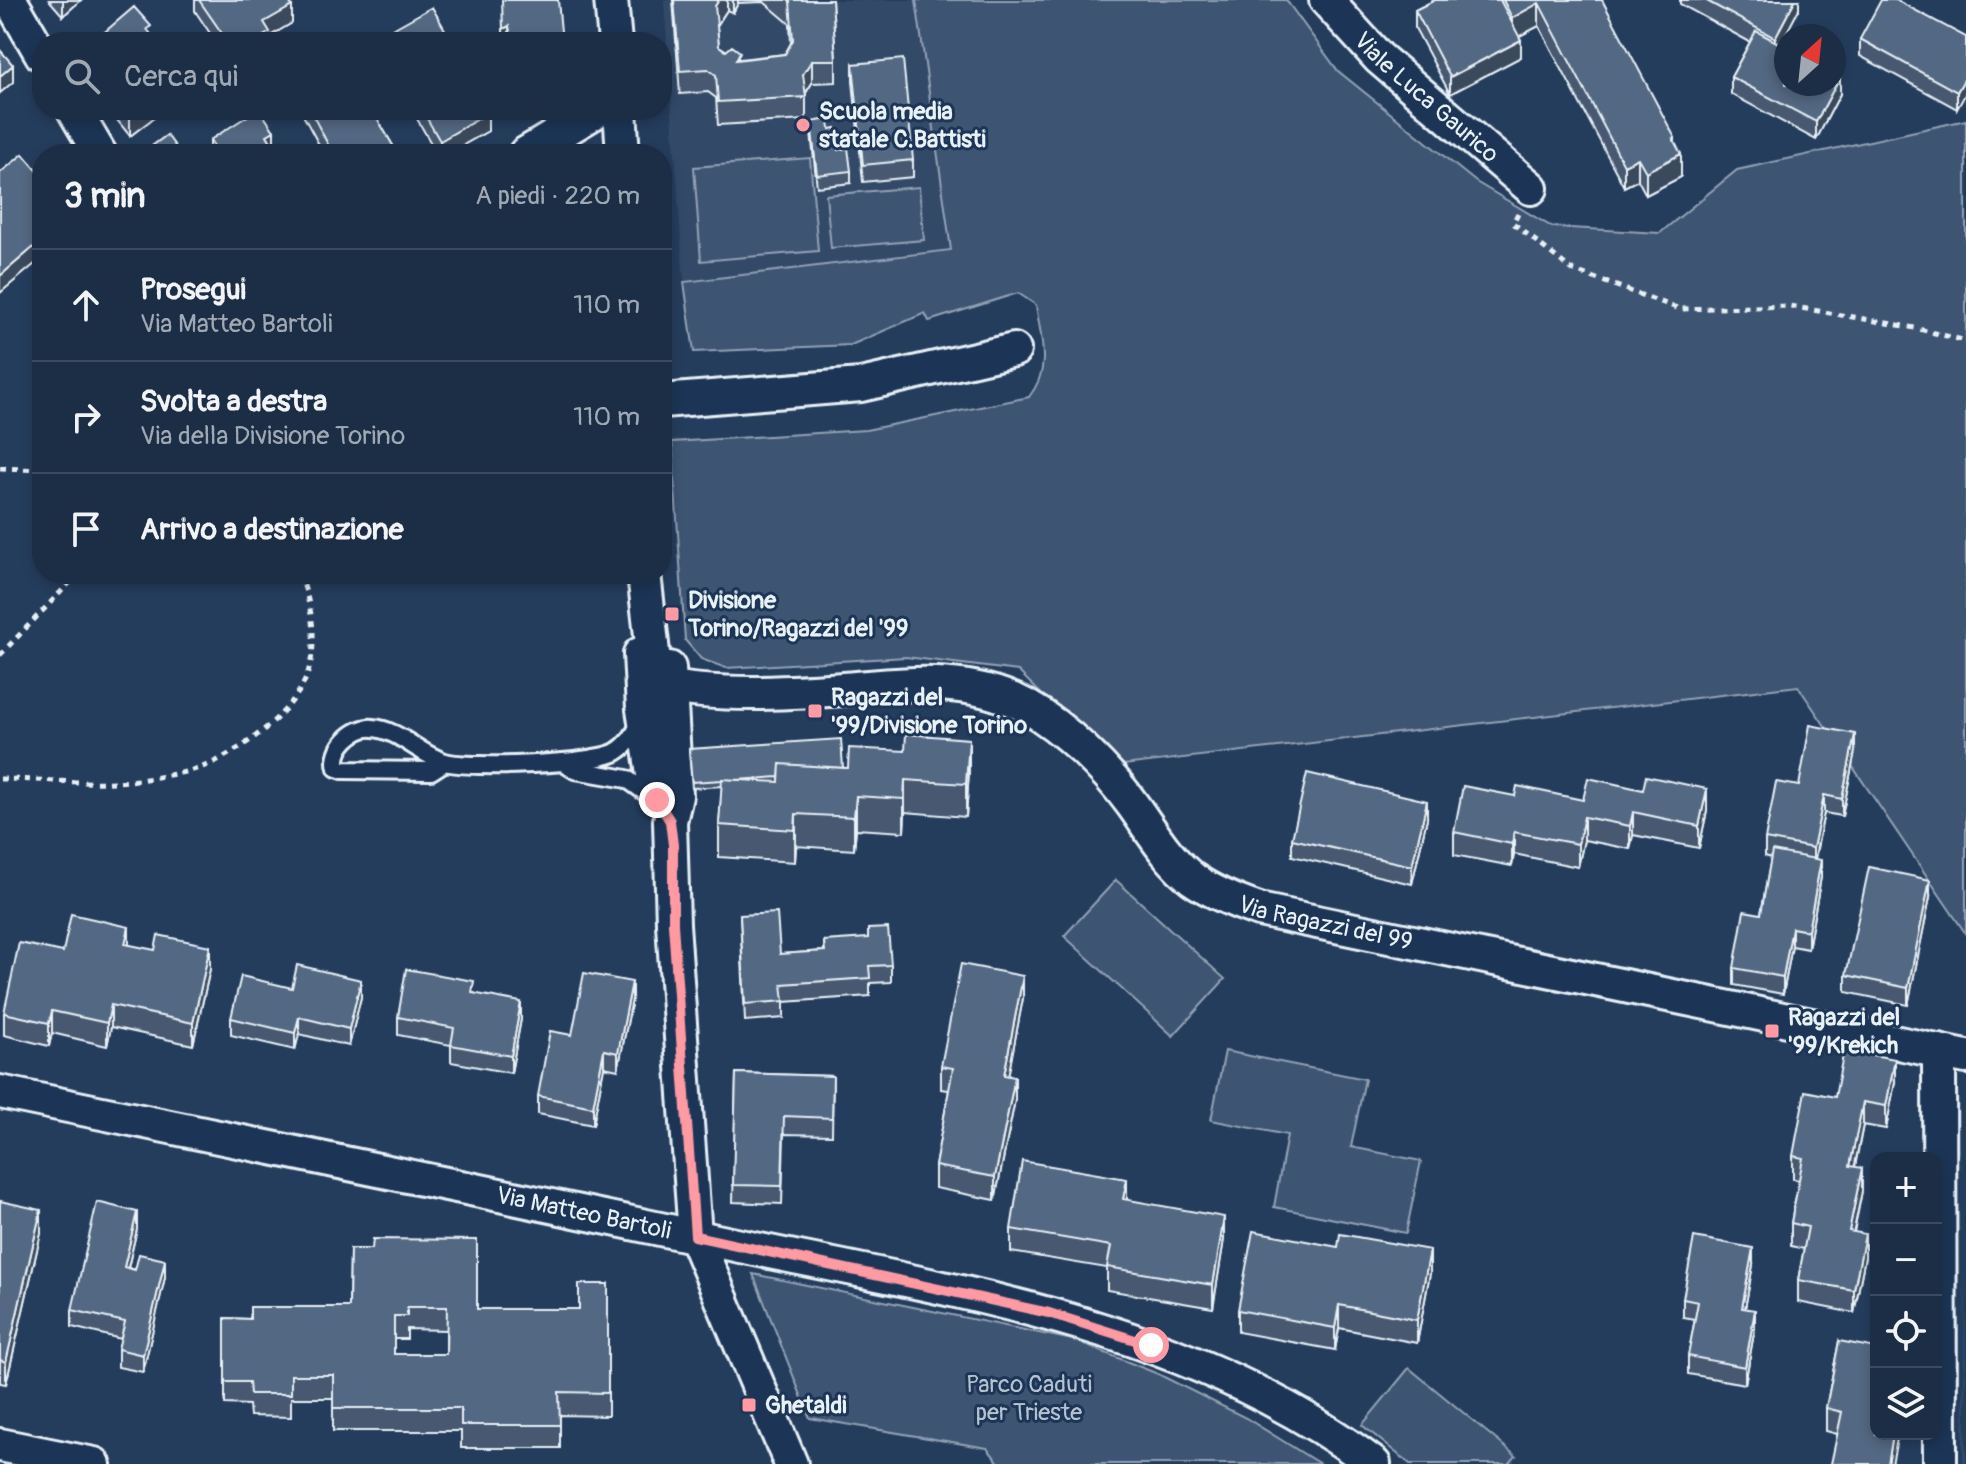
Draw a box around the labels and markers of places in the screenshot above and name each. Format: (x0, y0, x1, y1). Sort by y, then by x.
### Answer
place label: Scuola media statale C.Battisti (819, 97, 986, 154)
marker: Scuola media statale C.Battisti (794, 116, 812, 134)
place label: Divisione Torino/Ragazzi del '99 (687, 586, 908, 643)
marker: Divisione Torino/Ragazzi del '99 (663, 605, 681, 623)
place label: Ragazzi del '99/Divisione Torino (831, 683, 1027, 740)
marker: Ragazzi del '99/Divisione Torino (806, 702, 824, 720)
place label: Ragazzi del '99/Krekich (1788, 1003, 1900, 1060)
marker: Ragazzi del '99/Krekich (1763, 1022, 1781, 1040)
place label: Ghetaldi (765, 1391, 847, 1420)
marker: Ghetaldi (740, 1396, 758, 1414)

